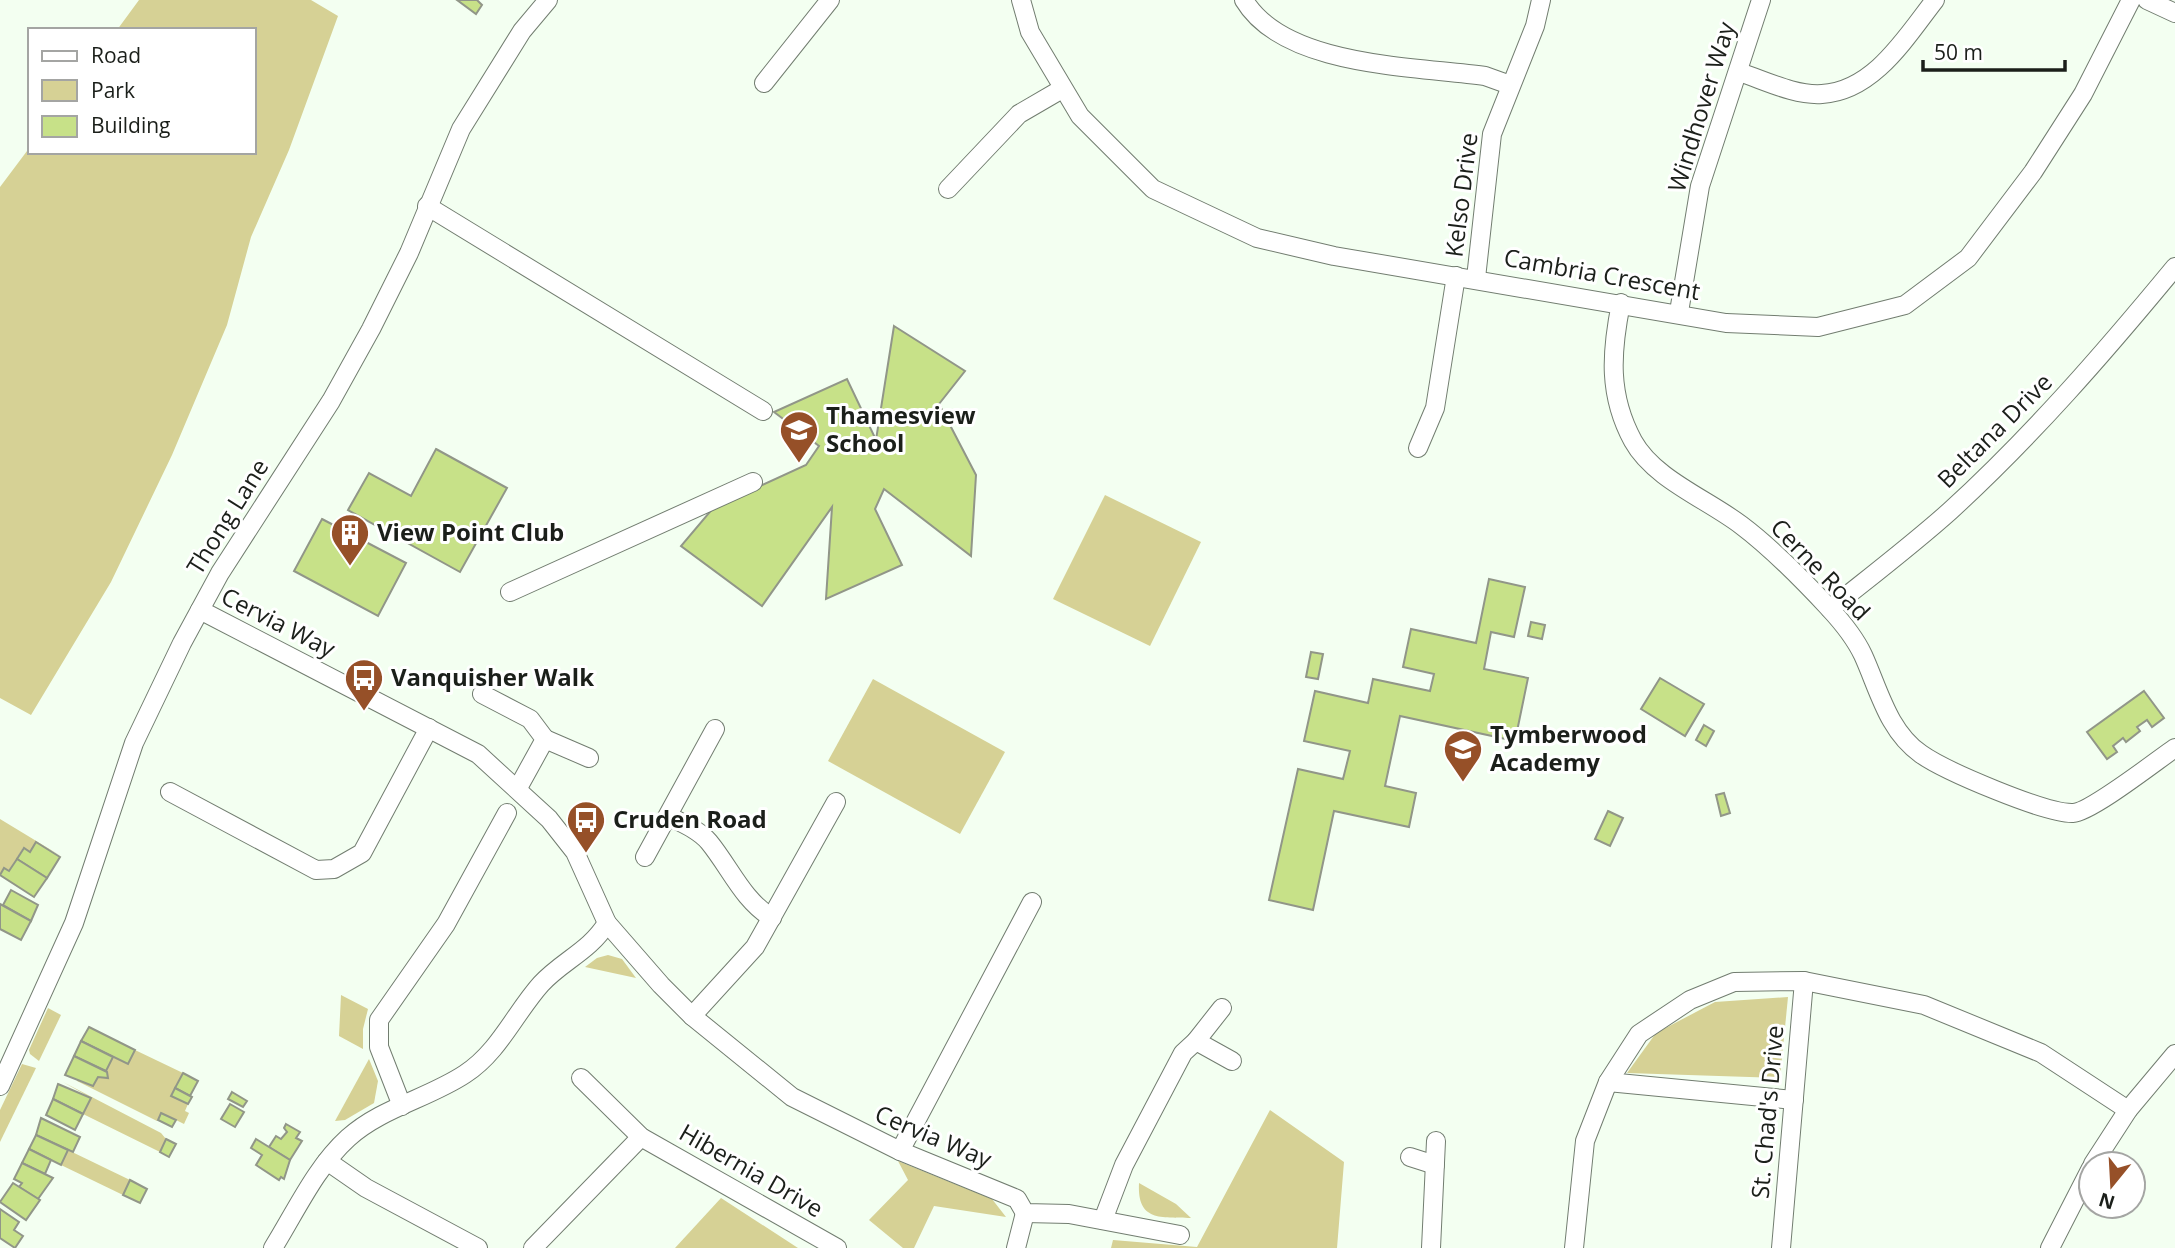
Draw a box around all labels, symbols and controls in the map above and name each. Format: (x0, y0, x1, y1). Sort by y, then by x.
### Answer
street label: Windhover Way (1659, 17, 1742, 195)
legend (28, 28, 256, 154)
scale bar (1923, 28, 2065, 72)
text: 50 m (1934, 38, 1983, 66)
text: Road (91, 41, 141, 69)
text: Park (91, 76, 135, 104)
text: Building (91, 111, 170, 139)
street label: Kelso Drive (1437, 131, 1485, 259)
street label: Cambria Crescent (1501, 240, 1703, 307)
street label: Beltana Drive (1929, 365, 2059, 495)
place label: Thamesview School (826, 398, 976, 459)
school or university icon: Thamesview School (778, 409, 820, 464)
street label: Thong Lane (178, 452, 275, 580)
street label: Cerne Road (1764, 511, 1878, 627)
building icon: View Point Club (329, 512, 371, 567)
place label: View Point Club (377, 515, 564, 548)
street label: Cervia Way (216, 579, 342, 665)
bus stop icon: Vanquisher Walk (343, 657, 385, 712)
place label: Vanquisher Walk (391, 660, 594, 693)
place label: Tymberwood Academy (1490, 717, 1647, 778)
school or university icon: Tymberwood Academy (1442, 728, 1484, 783)
bus stop icon: Cruden Road (565, 799, 607, 854)
place label: Cruden Road (613, 802, 767, 835)
street label: St. Chad's Drive (1742, 1024, 1791, 1200)
street label: Cervia Way (870, 1096, 998, 1175)
street label: Hibernia Drive (674, 1115, 830, 1224)
north arrow (2077, 1150, 2147, 1220)
text: N (2095, 1186, 2118, 1216)

